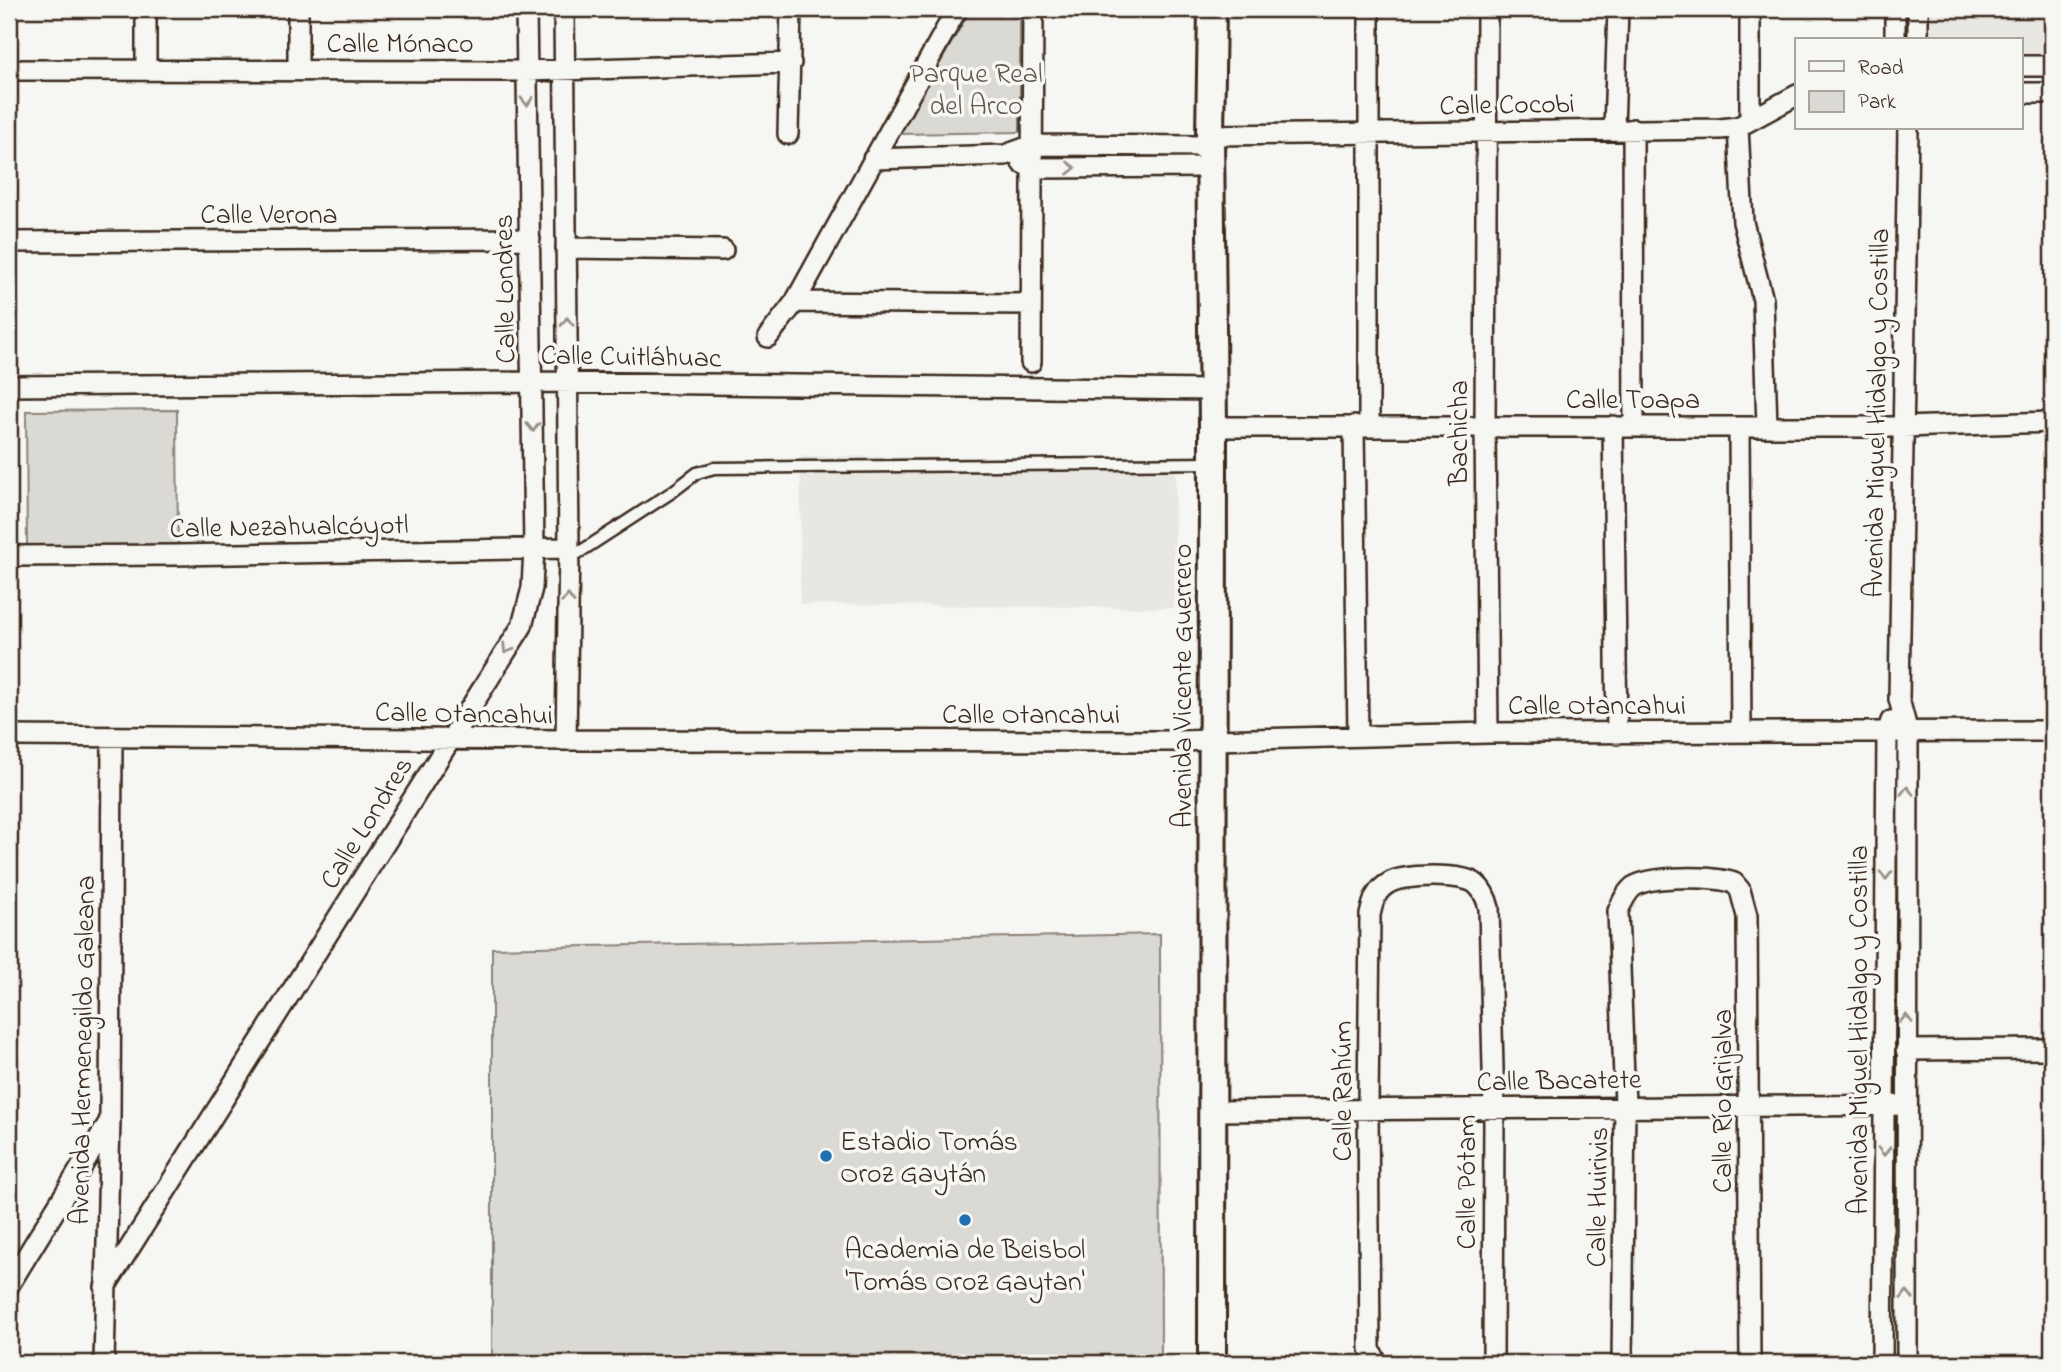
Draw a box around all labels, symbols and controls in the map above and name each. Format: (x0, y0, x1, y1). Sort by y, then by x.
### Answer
street label: Calle Mónaco (327, 25, 473, 66)
legend (1795, 38, 2022, 130)
text: Road (1858, 54, 1904, 84)
park label: Parque Real del Arco (909, 55, 1043, 128)
street label: Calle Cocobi (1439, 85, 1575, 128)
text: Park (1858, 88, 1897, 118)
one-way arrow (519, 96, 534, 107)
one-way arrow (1066, 160, 1077, 176)
street label: Calle Verona (200, 196, 338, 237)
street label: Calle Londres (485, 214, 528, 364)
street label: Avenida Miguel Hidalgo y Costilla (1855, 228, 1902, 598)
one-way arrow (559, 316, 575, 327)
street label: Calle Cuitláhuac (540, 336, 722, 381)
street label: Bachicha (1440, 380, 1481, 487)
street label: Calle Toapa (1566, 381, 1700, 422)
one-way arrow (525, 422, 541, 433)
street label: Calle Nezahualcóyotl (169, 506, 409, 551)
street label: Avenida Vicente Guerrero (1164, 544, 1205, 828)
one-way arrow (561, 593, 576, 604)
one-way arrow (503, 641, 516, 654)
street label: Calle Otancahui (1508, 687, 1686, 728)
street label: Calle Otancahui (375, 693, 553, 738)
street label: Calle Otancahui (942, 696, 1120, 737)
street label: Calle Londres (311, 750, 425, 898)
one-way arrow (1899, 785, 1915, 796)
street label: Avenida Miguel Hidalgo y Costilla (1840, 845, 1881, 1215)
one-way arrow (1878, 870, 1894, 881)
street label: Avenida Hermenegildo Galeana (61, 875, 108, 1225)
street label: Calle Río Grijalva (1704, 1009, 1745, 1193)
one-way arrow (1898, 1013, 1914, 1023)
street label: Calle Rahúm (1324, 1020, 1365, 1162)
street label: Calle Bacatete (1476, 1061, 1642, 1104)
street label: Calle Pótam (1448, 1115, 1489, 1249)
place label: Estadio Tomás Oroz Gaytán (840, 1123, 1018, 1196)
street label: Calle Huirivis (1578, 1126, 1621, 1268)
one-way arrow (1876, 1147, 1892, 1157)
marker: Estadio Tomás Oroz Gaytán (818, 1148, 834, 1164)
marker: Academia de Beisbol 'Tomás Oroz Gaytan' (957, 1212, 973, 1228)
place label: Academia de Beisbol 'Tomás Oroz Gaytan' (844, 1231, 1086, 1304)
one-way arrow (1899, 1289, 1915, 1300)

